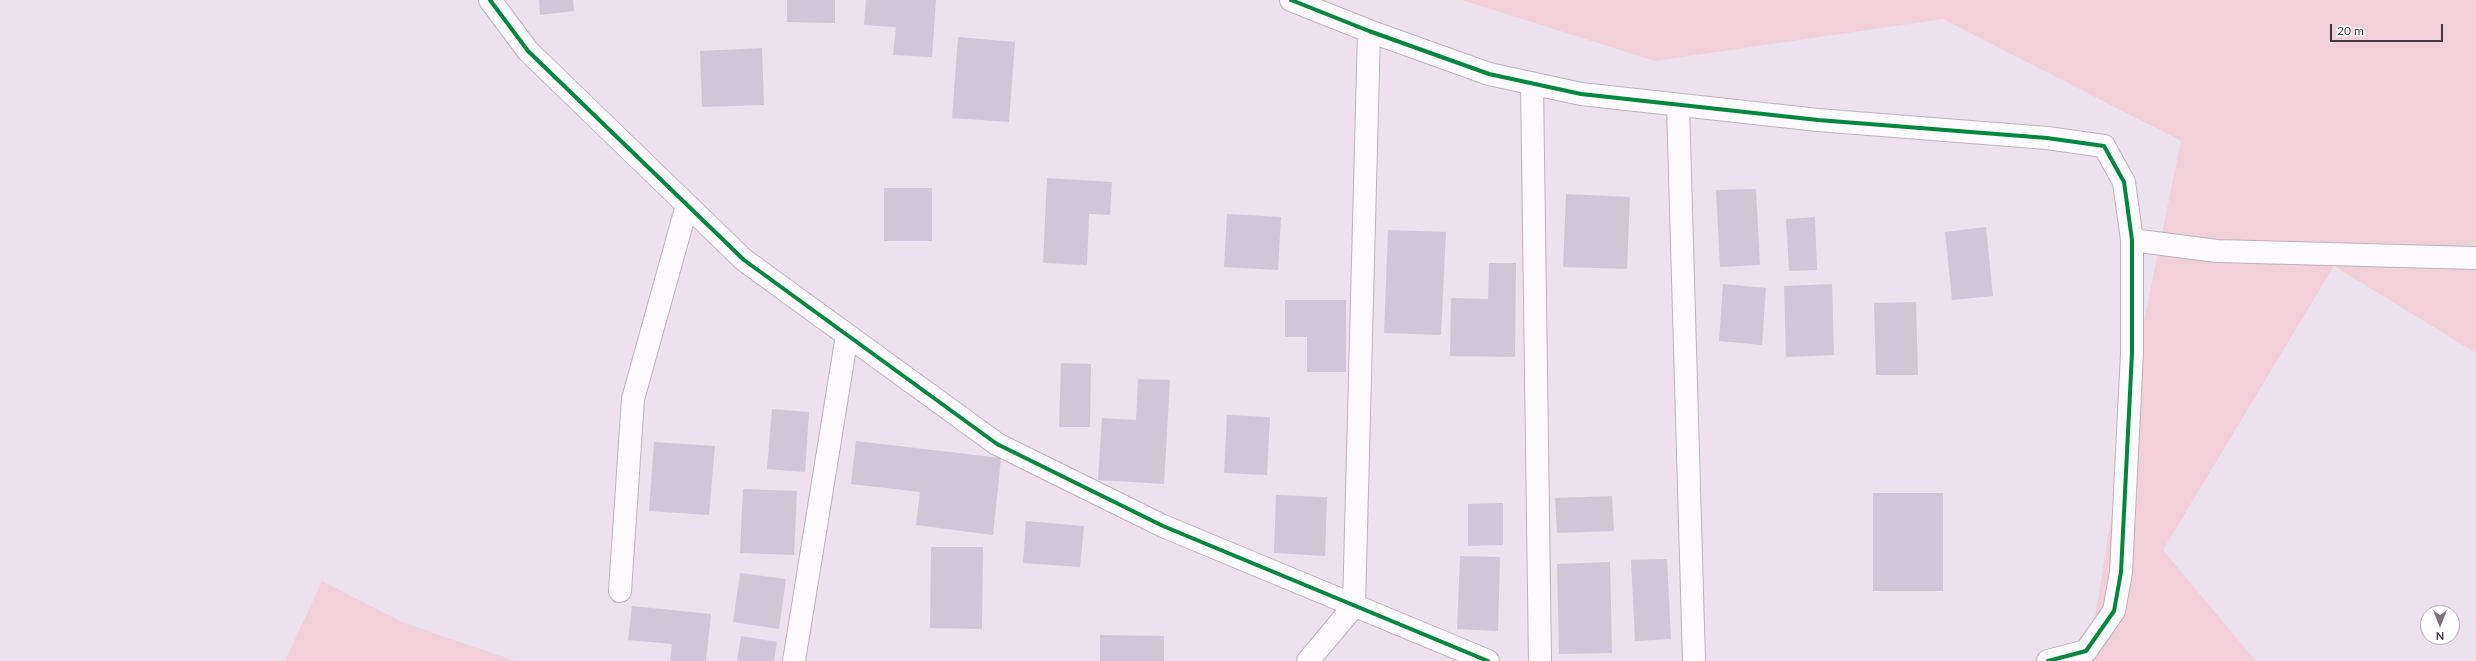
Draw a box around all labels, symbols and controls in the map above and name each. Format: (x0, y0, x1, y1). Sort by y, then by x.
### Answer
scale bar (2332, 16, 2445, 42)
text: 20 m (2337, 23, 2364, 38)
north arrow (2420, 605, 2460, 645)
text: N (2436, 630, 2444, 643)

